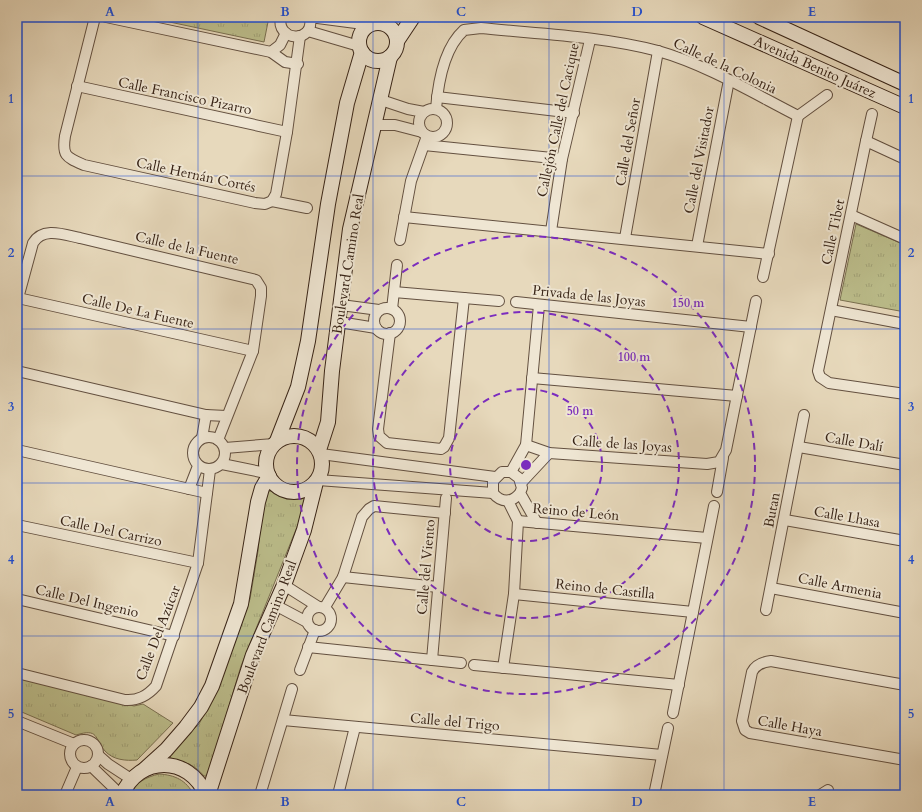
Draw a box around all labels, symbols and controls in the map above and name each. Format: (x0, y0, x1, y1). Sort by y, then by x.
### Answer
text: A (105, 3, 115, 21)
text: B (280, 3, 290, 21)
text: C (456, 3, 466, 21)
text: D (631, 3, 643, 21)
text: E (808, 3, 816, 21)
street label: Avenida Benito Juárez (751, 31, 880, 103)
street label: Calle de la Colonia (670, 34, 780, 98)
street label: Callejón Calle del Cacique (532, 41, 584, 199)
street label: Calle Francisco Pizarro (116, 73, 254, 120)
text: 1 (8, 90, 14, 108)
text: 1 (908, 90, 914, 108)
street label: Calle del Señor (611, 96, 645, 188)
street label: Calle del Visitador (679, 104, 719, 215)
street label: Calle Hernán Cortés (134, 153, 258, 197)
street label: Boulevard Camino Real (328, 192, 369, 335)
street label: Calle Tibet (817, 197, 849, 266)
street label: Calle de la Fuente (133, 227, 241, 269)
text: 2 (8, 244, 15, 262)
text: 2 (908, 244, 915, 262)
street label: Privada de las Joyas (531, 281, 647, 311)
street label: Calle De La Fuente (80, 289, 196, 333)
text: 150 m (672, 295, 705, 311)
text: 100 m (618, 349, 651, 365)
text: 3 (8, 398, 15, 416)
text: 3 (908, 398, 915, 416)
text: 50 m (567, 403, 594, 419)
street label: Calle Dalí (823, 428, 885, 456)
street label: Calle de las Joyas (571, 431, 673, 457)
centre of rings (519, 458, 533, 472)
street label: Butan (759, 491, 785, 529)
street label: Reino de León (532, 499, 620, 525)
street label: Calle Lhasa (812, 502, 882, 532)
street label: Calle Del Carrizo (58, 511, 164, 551)
street label: Calle del Viento (412, 518, 440, 615)
text: 4 (8, 551, 15, 569)
text: 4 (908, 551, 915, 569)
street label: Boulevard Camino Real (233, 557, 301, 697)
street label: Calle Armenia (796, 569, 884, 603)
street label: Reino de Castilla (554, 574, 656, 604)
street label: Calle Del Ingenio (33, 580, 141, 622)
street label: Calle Del Azúcar (131, 582, 185, 683)
text: 5 (8, 705, 14, 723)
text: 5 (908, 705, 914, 723)
street label: Calle del Trigo (409, 709, 501, 735)
street label: Calle Haya (756, 711, 824, 741)
text: A (105, 793, 115, 811)
text: B (280, 793, 290, 811)
text: C (456, 793, 466, 811)
text: D (631, 793, 643, 811)
text: E (808, 793, 816, 811)

